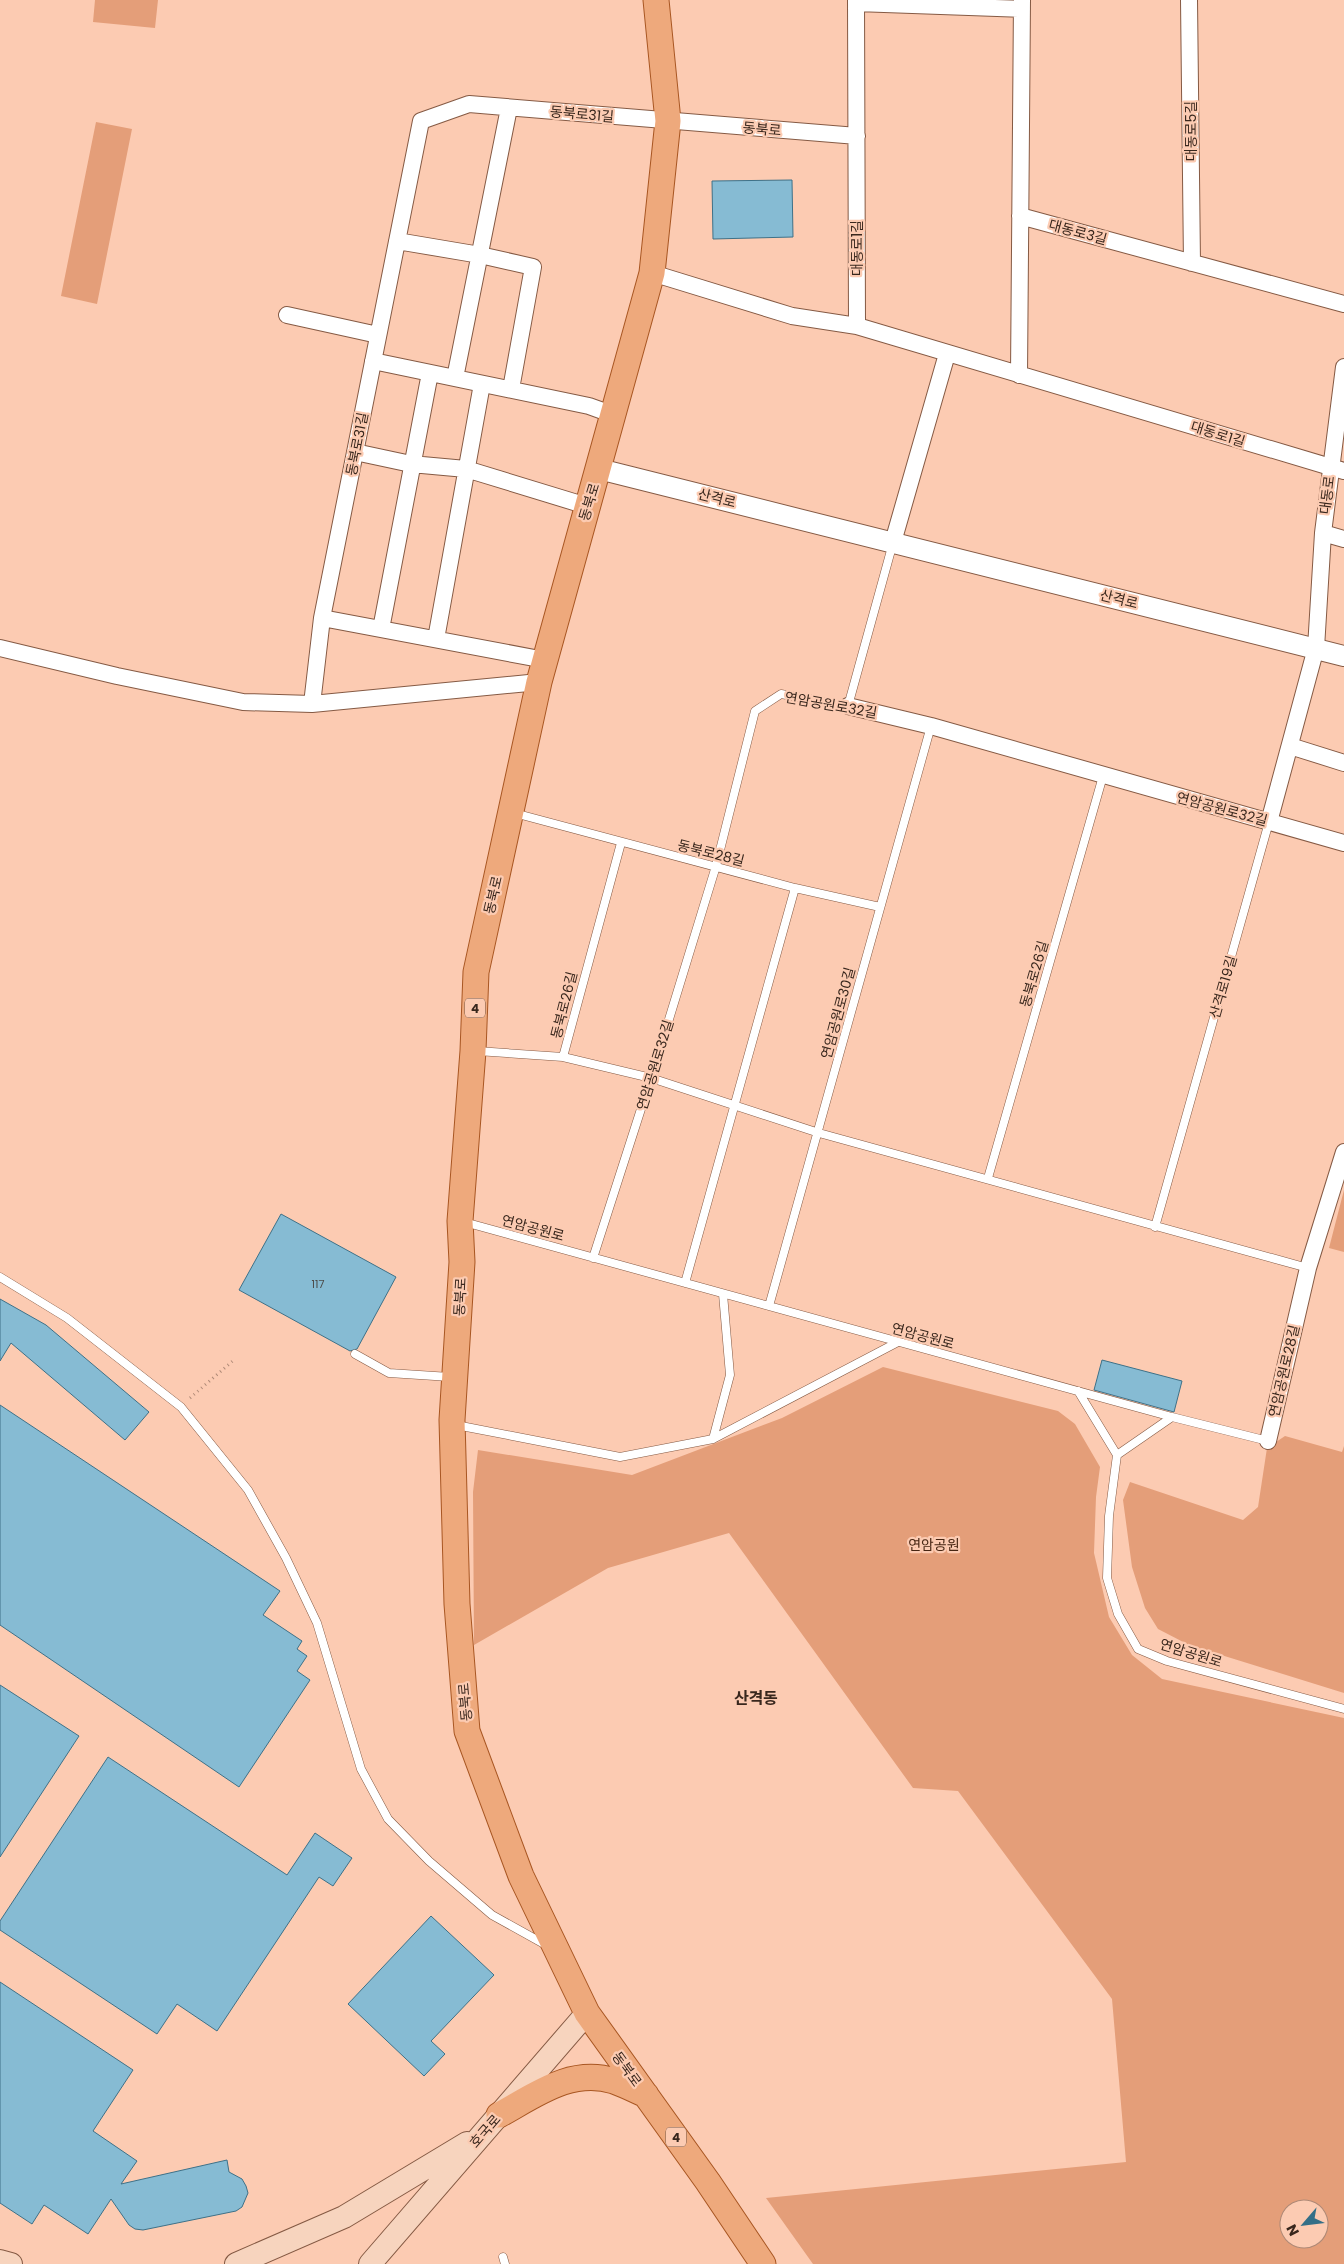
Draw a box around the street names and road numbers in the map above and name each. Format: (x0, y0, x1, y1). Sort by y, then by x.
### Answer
street label: 동북로31길 (549, 101, 615, 127)
street label: 대동로5길 (1181, 101, 1201, 161)
street label: 동북로 (742, 117, 782, 141)
street label: 대동로3길 (1047, 215, 1109, 249)
street label: 대동로1길 (847, 220, 867, 276)
street label: 동북로31길 (341, 411, 373, 477)
street label: 대동로1길 (1188, 416, 1248, 452)
street label: 대동로 (1315, 474, 1339, 515)
street label: 동북로 (574, 480, 604, 523)
street label: 산격로 (696, 484, 738, 512)
street label: 산격로 (1098, 585, 1140, 613)
street label: 연암공원로32길 (783, 687, 879, 723)
street label: 연암공원로32길 (1174, 787, 1270, 831)
street label: 동북로28길 (675, 835, 747, 871)
street label: 동북로 (479, 874, 507, 916)
street label: 동북로26길 (1015, 938, 1053, 1010)
street label: 산격로19길 (1204, 953, 1242, 1021)
street label: 연암공원로30길 (816, 965, 860, 1061)
street label: 동북로26길 (546, 969, 582, 1041)
road number: 4 (465, 998, 485, 1018)
street label: 연암공원로32길 (632, 1017, 678, 1113)
street label: 연암공원로 (499, 1210, 567, 1246)
street label: 동북로 (449, 1277, 471, 1317)
street label: 연암공원로 (889, 1318, 957, 1354)
street label: 연암공원로28길 (1264, 1323, 1304, 1419)
street label: 연암공원로 (1157, 1634, 1225, 1672)
street label: 동북로 (453, 1682, 477, 1722)
street label: 동북로 (608, 2047, 647, 2091)
street label: 호국로 (465, 2110, 505, 2152)
road number: 4 (666, 2128, 686, 2146)

